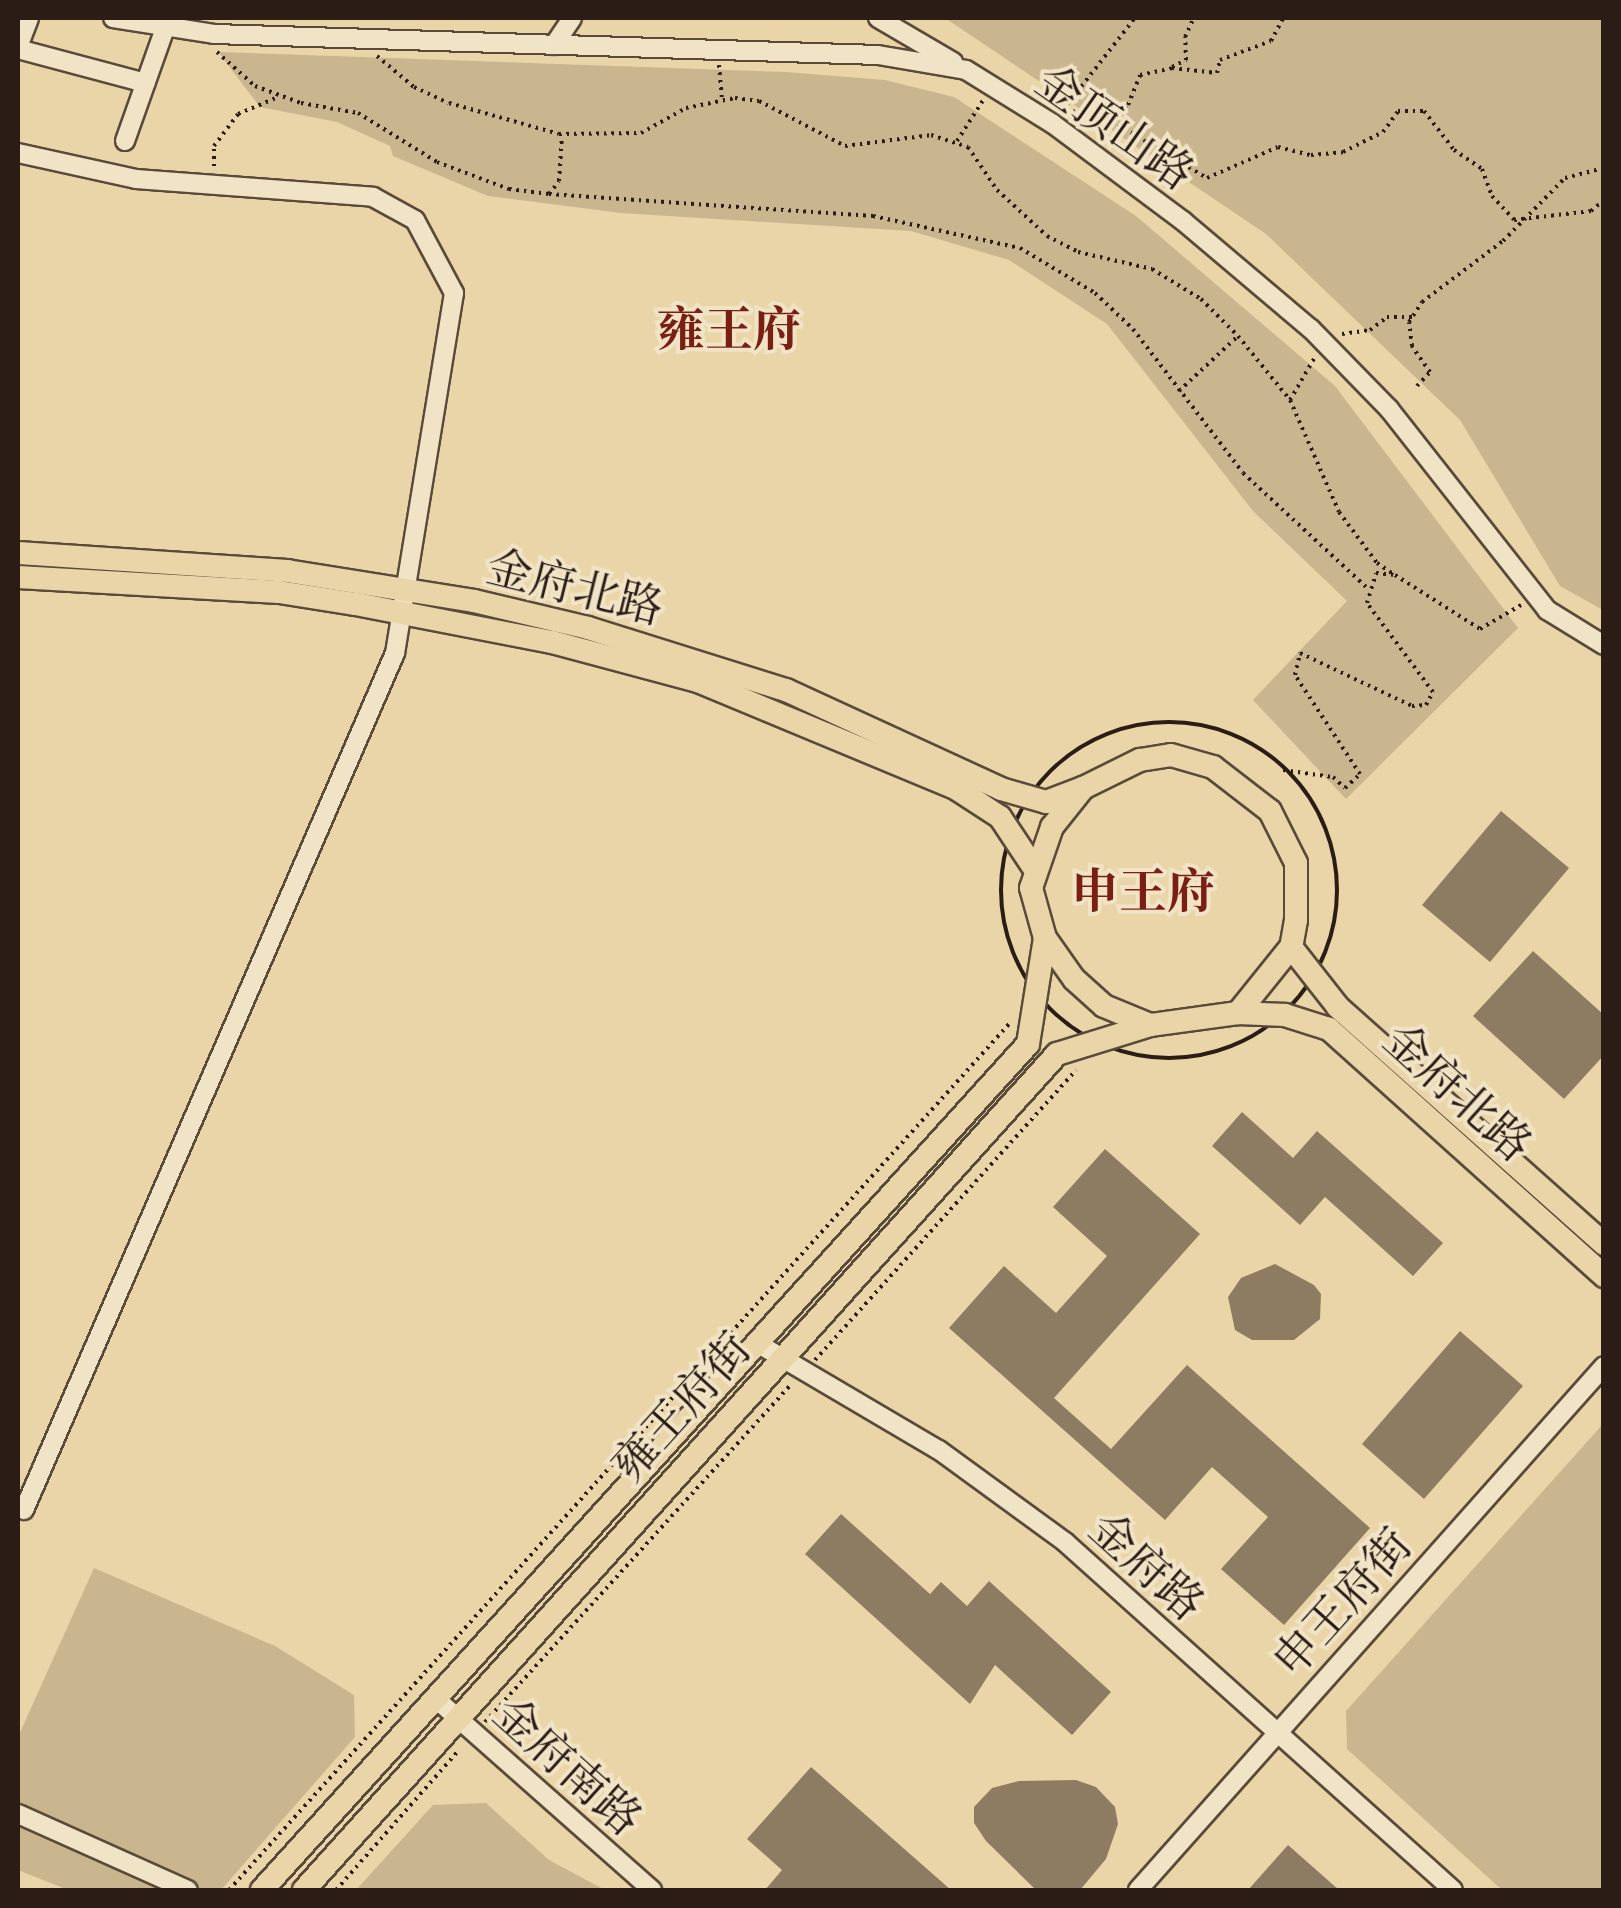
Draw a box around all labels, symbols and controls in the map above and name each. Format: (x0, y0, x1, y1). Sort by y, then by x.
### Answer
street label: 金顶山路 (1026, 53, 1204, 201)
district label: 雍王府 (657, 301, 801, 359)
street label: 金府北路 (481, 539, 669, 635)
district label: 申王府 (1071, 863, 1215, 921)
street label: 金府北路 (1373, 1012, 1543, 1172)
street label: 雍王府街 (601, 1322, 761, 1492)
street label: 金府路 (1079, 1501, 1215, 1631)
street label: 申王府街 (1262, 1518, 1422, 1688)
street label: 金府南路 (483, 1686, 653, 1846)

